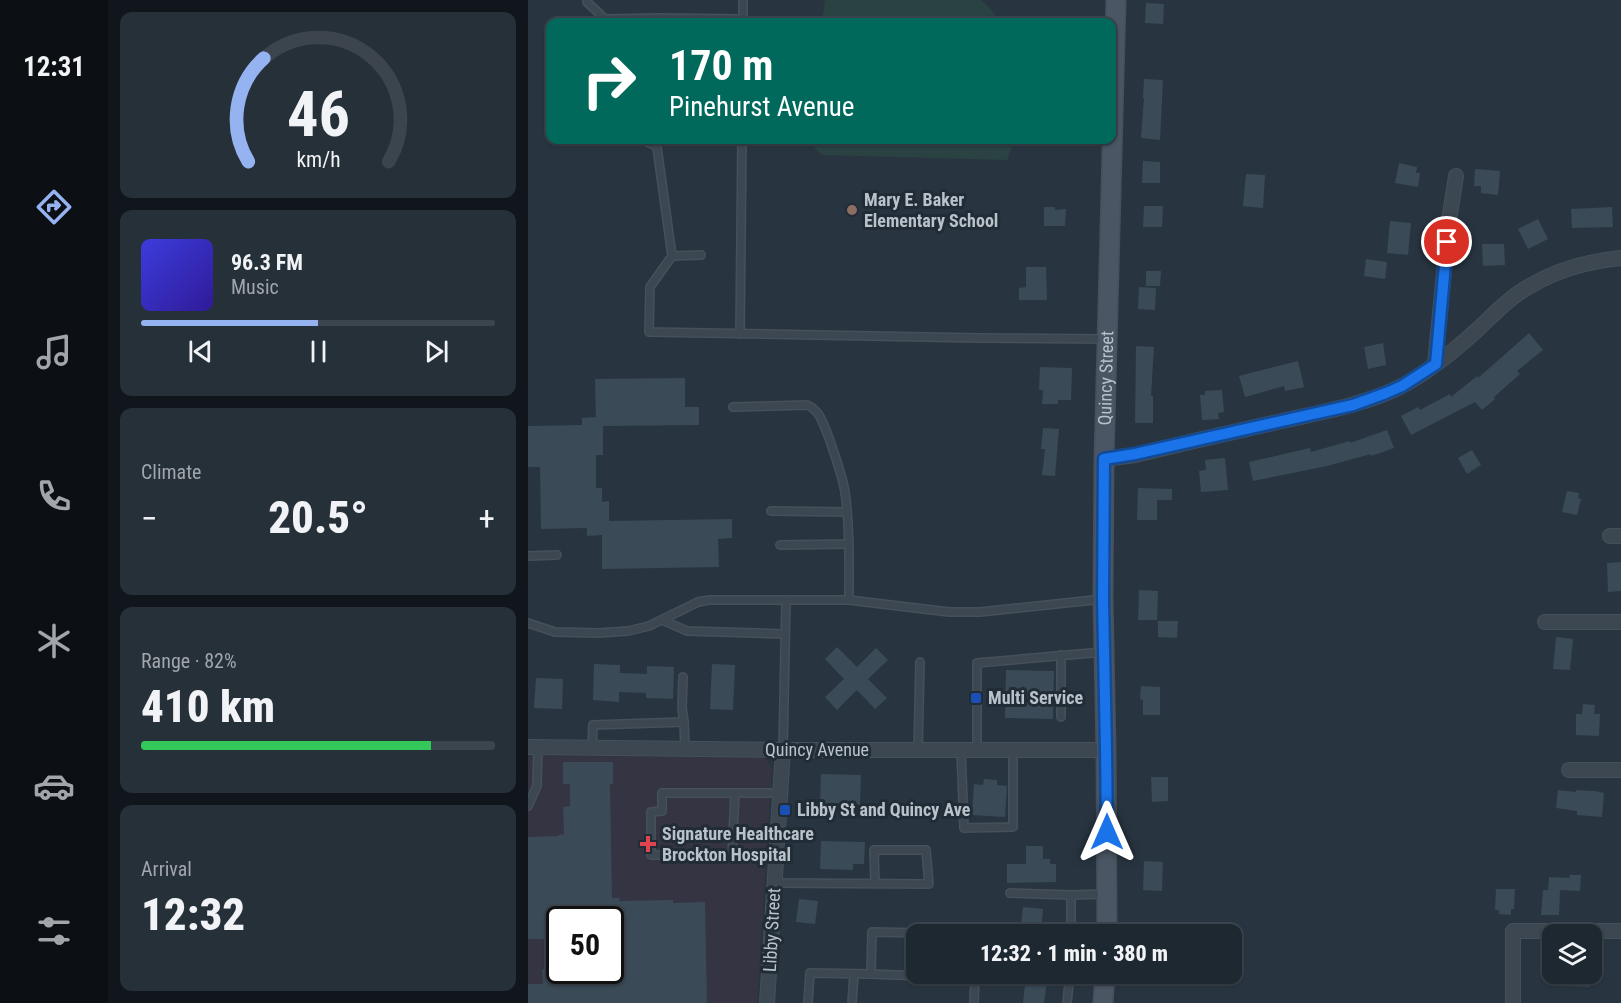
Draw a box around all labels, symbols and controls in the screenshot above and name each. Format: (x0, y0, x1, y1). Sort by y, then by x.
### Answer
text: 170 m (669, 41, 774, 90)
icon: right (570, 42, 648, 120)
text: 12:31 (23, 51, 85, 83)
text: 46 (286, 78, 350, 151)
text: Pinehurst Avenue (669, 91, 854, 123)
text: km/h (296, 147, 340, 172)
icon: directions (33, 186, 75, 228)
place label: Mary E. Baker Elementary School (864, 189, 998, 231)
marker: Mary E. Baker Elementary School (845, 203, 859, 217)
pin (1421, 216, 1472, 267)
icon: arrive (1430, 225, 1463, 258)
text: 96.3 FM (231, 250, 303, 275)
text: Music (231, 275, 279, 299)
icon: music (33, 331, 75, 373)
street label: Quincy Street (1094, 331, 1117, 426)
icon: previous (184, 335, 217, 368)
icon: pause (302, 335, 335, 368)
icon: next (420, 335, 453, 368)
text: Climate (141, 460, 201, 484)
icon: phone (33, 475, 75, 517)
text: 20.5° (268, 491, 368, 544)
text: − (141, 499, 158, 538)
text: + (479, 499, 495, 538)
icon: climate (33, 620, 75, 662)
text: Range · 82% (141, 649, 237, 673)
text: 410 km (141, 680, 275, 733)
place label: Multi Service (988, 687, 1084, 708)
marker: Multi Service (969, 691, 983, 705)
street label: Quincy Avenue (765, 739, 869, 760)
icon: car (33, 765, 75, 807)
place label: Libby St and Quincy Ave (797, 799, 971, 820)
position arrow (1075, 800, 1139, 864)
marker: Libby St and Quincy Ave (778, 803, 792, 817)
place label: Signature Healthcare Brockton Hospital (662, 823, 814, 865)
marker: Signature Healthcare Brockton Hospital (639, 835, 657, 853)
text: Arrival (141, 857, 192, 881)
street label: Libby Street (759, 887, 784, 973)
text: 12:32 (141, 888, 245, 941)
speed limit sign: 50 (546, 906, 624, 984)
icon: filters (33, 910, 75, 952)
map controls (1542, 924, 1602, 984)
button: layers (1542, 924, 1602, 984)
text: 12:32 · 1 min · 380 m (980, 941, 1168, 966)

